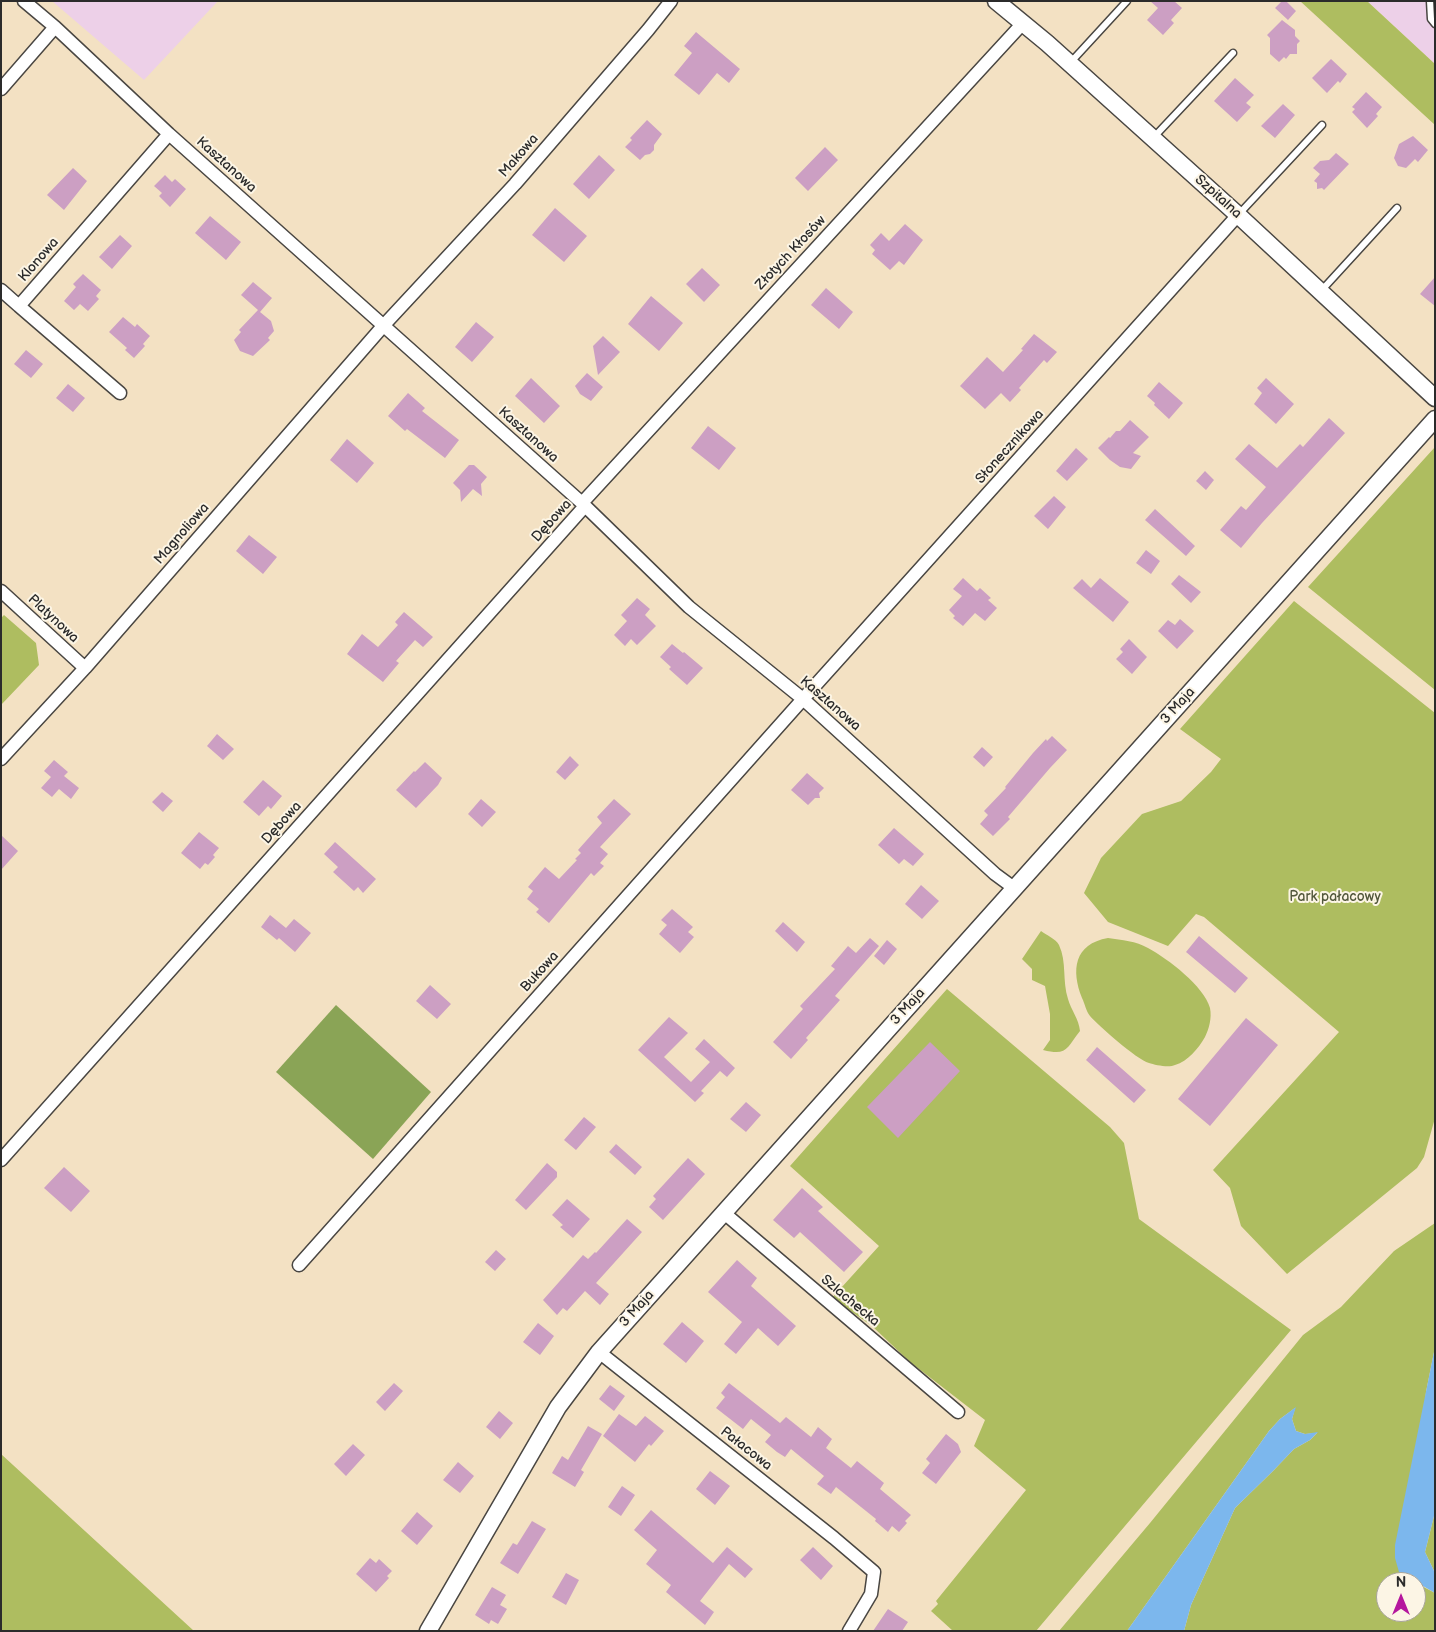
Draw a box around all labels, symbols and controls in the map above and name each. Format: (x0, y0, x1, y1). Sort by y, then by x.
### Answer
street label: Makowa (496, 131, 542, 181)
street label: Kasztanowa (192, 134, 260, 196)
street label: Szpitalna (1191, 172, 1245, 222)
street label: Złotych Kłosów (752, 212, 830, 294)
street label: Klonowa (15, 234, 63, 286)
street label: Kasztanowa (494, 404, 562, 466)
street label: Słonecznikowa (972, 406, 1048, 488)
street label: Dębowa (529, 496, 575, 546)
street label: Magnoliowa (151, 500, 213, 568)
street label: Platynowa (24, 591, 82, 647)
street label: Kasztanowa (796, 673, 864, 735)
street label: 3 Maja (1157, 684, 1199, 728)
street label: Dębowa (259, 798, 305, 848)
park label: Park pałacowy (1289, 889, 1381, 905)
street label: Bukowa (517, 948, 563, 996)
street label: 3 Maja (887, 985, 929, 1029)
street label: Szlachecka (817, 1272, 883, 1330)
street label: 3 Maja (616, 1287, 658, 1331)
street label: Pałacowa (717, 1424, 775, 1474)
north arrow (1376, 1572, 1426, 1622)
text: N (1396, 1574, 1406, 1591)

